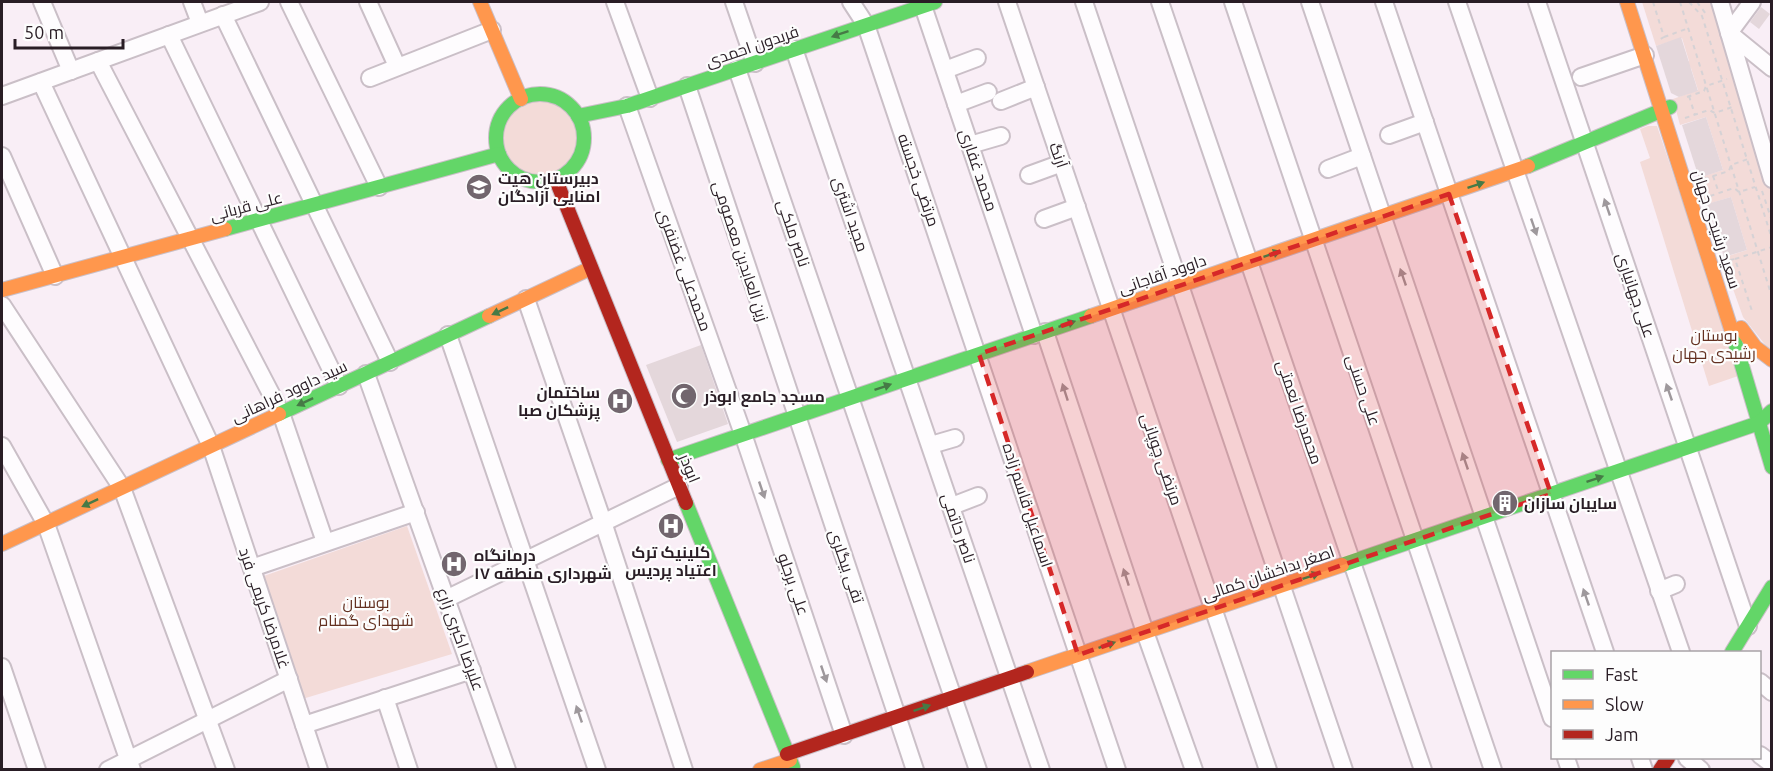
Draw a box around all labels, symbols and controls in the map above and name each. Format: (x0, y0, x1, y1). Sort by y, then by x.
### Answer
scale bar (15, 12, 123, 50)
text: 50 m (24, 22, 64, 42)
street label: فریدون احمدی (703, 22, 802, 72)
one-way arrow (831, 29, 849, 39)
street label: محمد غفاری (955, 126, 1001, 214)
street label: مرتضی خجسته (893, 131, 943, 229)
street label: آرنگ (1045, 140, 1072, 171)
street label: سعید رشیدی جهان (1687, 167, 1745, 291)
place label: دبیرستان هیت امنایی آزادگان (498, 169, 600, 206)
school or university icon: دبیرستان هیت امنایی آزادگان (464, 172, 494, 202)
street label: مجید اشتری (828, 174, 872, 255)
street label: زین العابدین معصومی (708, 178, 772, 324)
one-way arrow (1467, 179, 1485, 189)
street label: علی قربانی (208, 188, 285, 226)
street label: ناصر ملکی (772, 197, 814, 270)
one-way arrow (1601, 198, 1611, 216)
street label: محمدعلی غضنفری (653, 206, 715, 334)
one-way arrow (1529, 218, 1539, 236)
one-way arrow (1263, 249, 1281, 259)
street label: علی جهانیاری (1611, 250, 1659, 340)
street label: داوود آقاجانی (1116, 251, 1209, 299)
one-way arrow (1398, 268, 1407, 286)
one-way arrow (492, 306, 509, 315)
one-way arrow (1059, 318, 1077, 328)
park label: بوستان رشیدی جهان (1672, 326, 1756, 364)
street label: علی حسنی (1342, 352, 1385, 428)
street label: سید داوود فراهانی (228, 356, 351, 428)
street label: محمدرضا نعمتی (1272, 357, 1326, 467)
mosque icon: مسجد جامع ابوذر (669, 381, 699, 411)
one-way arrow (874, 381, 892, 391)
place label: ساختمان پزشکان صبا (518, 383, 600, 422)
one-way arrow (1059, 383, 1069, 401)
one-way arrow (1663, 383, 1673, 401)
hospital icon: ساختمان پزشکان صبا (605, 386, 635, 416)
place label: مسجد جامع ابوذر (703, 387, 825, 407)
one-way arrow (296, 398, 313, 407)
street label: مرتضی چوپانی (1135, 411, 1186, 508)
street label: اسماعیل قاسم زاده (997, 441, 1057, 570)
street label: ابوذر (675, 450, 704, 486)
one-way arrow (1460, 452, 1470, 470)
one-way arrow (1586, 473, 1604, 483)
one-way arrow (758, 481, 767, 499)
building icon: سایبان سازان (1490, 488, 1520, 518)
street label: ناصر حاتمی (937, 491, 979, 566)
place label: سایبان سازان (1524, 494, 1617, 513)
one-way arrow (81, 498, 98, 507)
hospital icon: کلینیک ترک اعتیاد پردیس (656, 511, 686, 541)
street label: تقی بیگلری (824, 527, 868, 607)
street label: اصغر بداخشان کمالی (1199, 542, 1337, 606)
place label: کلینیک ترک اعتیاد پردیس (625, 543, 717, 582)
street label: غلامرضا کریمی فرد (234, 545, 294, 671)
place label: درمانگاه شهرداری منطقه ۱۷ (474, 546, 612, 583)
hospital icon: درمانگاه شهرداری منطقه ۱۷ (439, 549, 469, 579)
street label: علی برجلو (773, 551, 813, 618)
one-way arrow (1121, 568, 1131, 586)
one-way arrow (1302, 570, 1320, 580)
street label: علیرضا اکبری زارع (431, 585, 488, 694)
one-way arrow (1580, 588, 1590, 606)
park label: بوستان شهدای گمنام (318, 593, 414, 632)
one-way arrow (1098, 640, 1116, 650)
legend (1551, 651, 1761, 759)
text: Fast (1605, 664, 1638, 684)
one-way arrow (820, 665, 829, 683)
text: Slow (1605, 694, 1644, 714)
one-way arrow (913, 703, 931, 712)
one-way arrow (573, 705, 583, 723)
text: Jam (1605, 724, 1639, 744)

